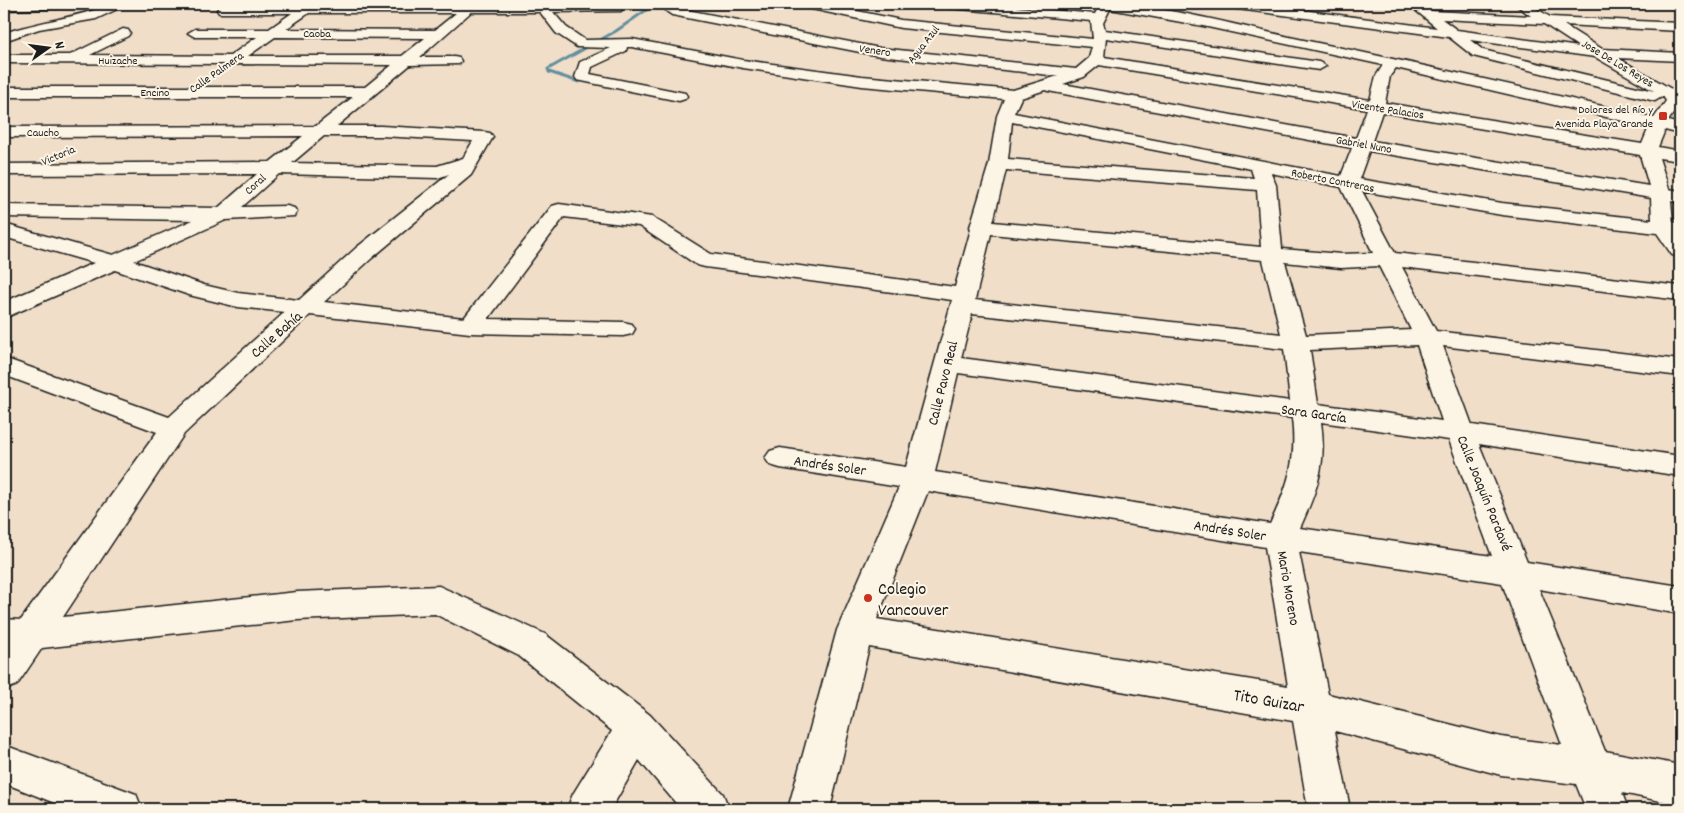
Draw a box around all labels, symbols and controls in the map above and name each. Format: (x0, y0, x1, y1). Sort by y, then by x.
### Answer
north arrow (22, 22, 72, 72)
street label: Agua Azul (904, 22, 945, 68)
street label: Caoba (303, 26, 331, 43)
street label: Jose De Los Reyes (1578, 36, 1656, 93)
text: N (48, 40, 69, 51)
street label: Venero (858, 41, 892, 62)
street label: Calle Palmera (186, 48, 248, 98)
street label: Huizache (98, 53, 138, 70)
street label: Encino (141, 85, 169, 102)
street label: Vicente Palacios (1350, 96, 1425, 125)
place label: Dolores del Río y Avenida Playa Grande (1555, 102, 1654, 133)
marker: Dolores del Río y Avenida Playa Grande (1657, 110, 1669, 122)
street label: Caucho (27, 125, 59, 142)
street label: Gabriel Nuno (1334, 132, 1393, 159)
street label: Victoria (39, 142, 78, 171)
street label: Roberto Contreras (1290, 165, 1376, 198)
street label: Coral (241, 171, 271, 200)
street label: Calle Bahía (247, 306, 309, 364)
street label: Calle Pavo Real (923, 339, 965, 428)
street label: Sara García (1280, 400, 1349, 431)
street label: Calle Joaquín Pardavé (1450, 432, 1516, 555)
street label: Andrés Soler (792, 451, 868, 483)
street label: Andrés Soler (1192, 515, 1268, 549)
street label: Mario Moreno (1270, 549, 1304, 628)
place label: Colegio Vancouver (878, 578, 949, 624)
marker: Colegio Vancouver (862, 592, 874, 604)
street label: Tito Guizar (1231, 684, 1306, 721)

